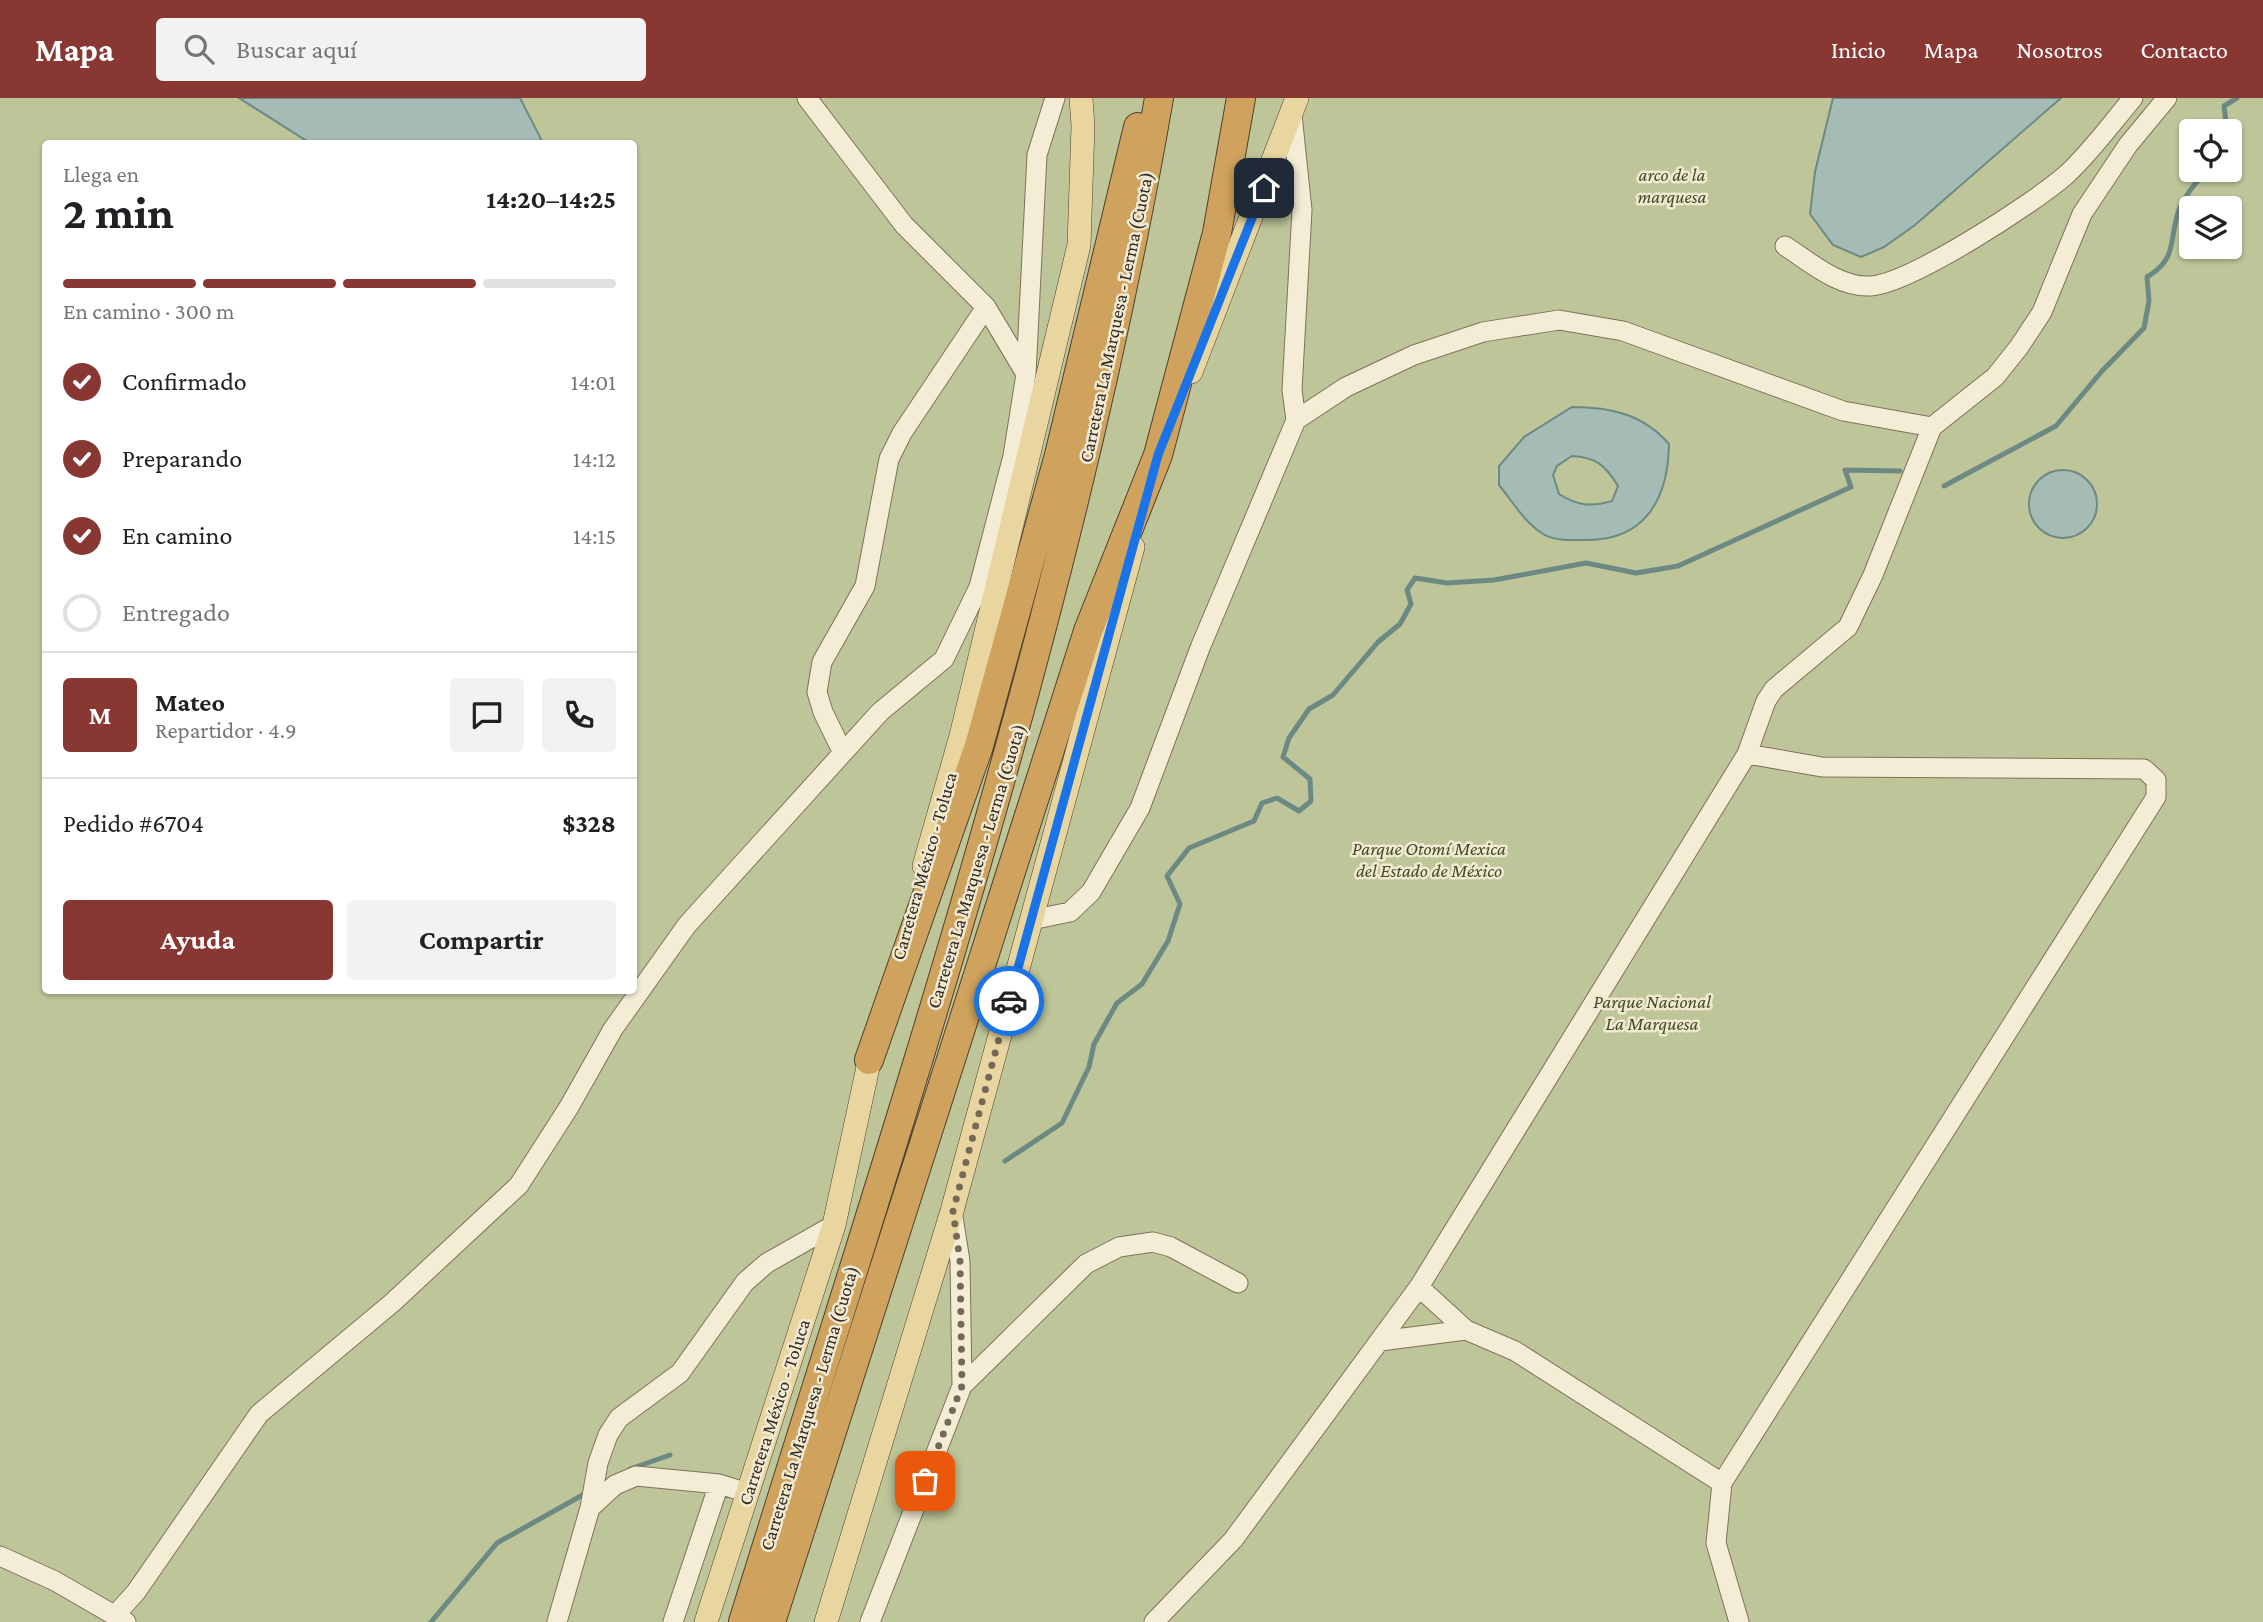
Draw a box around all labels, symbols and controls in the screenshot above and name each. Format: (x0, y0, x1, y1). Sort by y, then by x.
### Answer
search box (156, 18, 646, 81)
icon: search (180, 30, 218, 68)
text: Mapa (35, 31, 114, 68)
text: Buscar aquí (236, 35, 357, 64)
text: Inicio (1831, 36, 1886, 63)
text: Mapa (1924, 36, 1978, 63)
text: Nosotros (2016, 36, 2103, 63)
text: Contacto (2141, 36, 2228, 63)
map controls (2179, 119, 2242, 259)
button: locate (2179, 119, 2242, 182)
pin (1234, 158, 1294, 218)
text: Llega en (63, 161, 139, 187)
park label: arco de la marquesa (1637, 164, 1707, 207)
icon: home (1245, 169, 1283, 207)
street label: Carretera La Marquesa - Lerma (Cuota) (1075, 170, 1158, 465)
text: 14:20–14:25 (486, 185, 616, 214)
text: 2 min (63, 187, 174, 238)
button: layers (2179, 196, 2242, 259)
text: En camino · 300 m (63, 298, 235, 324)
icon: check (63, 363, 101, 401)
text: Confirmado (122, 367, 247, 396)
text: 14:01 (571, 369, 616, 395)
icon: check (63, 440, 101, 478)
text: Preparando (122, 444, 242, 473)
text: 14:12 (573, 446, 616, 472)
icon: check (63, 517, 101, 555)
text: En camino (122, 521, 232, 550)
text: 14:15 (573, 523, 616, 549)
text: Entregado (122, 598, 230, 627)
button: chat (450, 678, 524, 752)
button: phone (542, 678, 616, 752)
text: Mateo (155, 688, 225, 717)
text: M (89, 701, 111, 730)
text: Repartidor · 4.9 (155, 717, 297, 743)
street label: Carretera La Marquesa - Lerma (Cuota) (923, 721, 1030, 1011)
street label: Carretera México - Toluca (887, 769, 961, 962)
text: Pedido #6704 (63, 809, 204, 838)
text: $328 (562, 809, 616, 838)
park label: Parque Otomí Mexica del Estado de México (1352, 838, 1506, 881)
button: Ayuda (63, 900, 333, 980)
button: Compartir (347, 900, 616, 980)
courier (974, 966, 1044, 1036)
icon: car (990, 982, 1028, 1020)
park label: Parque Nacional La Marquesa (1593, 991, 1711, 1034)
street label: Carretera La Marquesa - Lerma (Cuota) (756, 1263, 863, 1553)
street label: Carretera México - Toluca (734, 1316, 814, 1508)
pin (895, 1451, 955, 1511)
icon: bag (906, 1462, 944, 1500)

